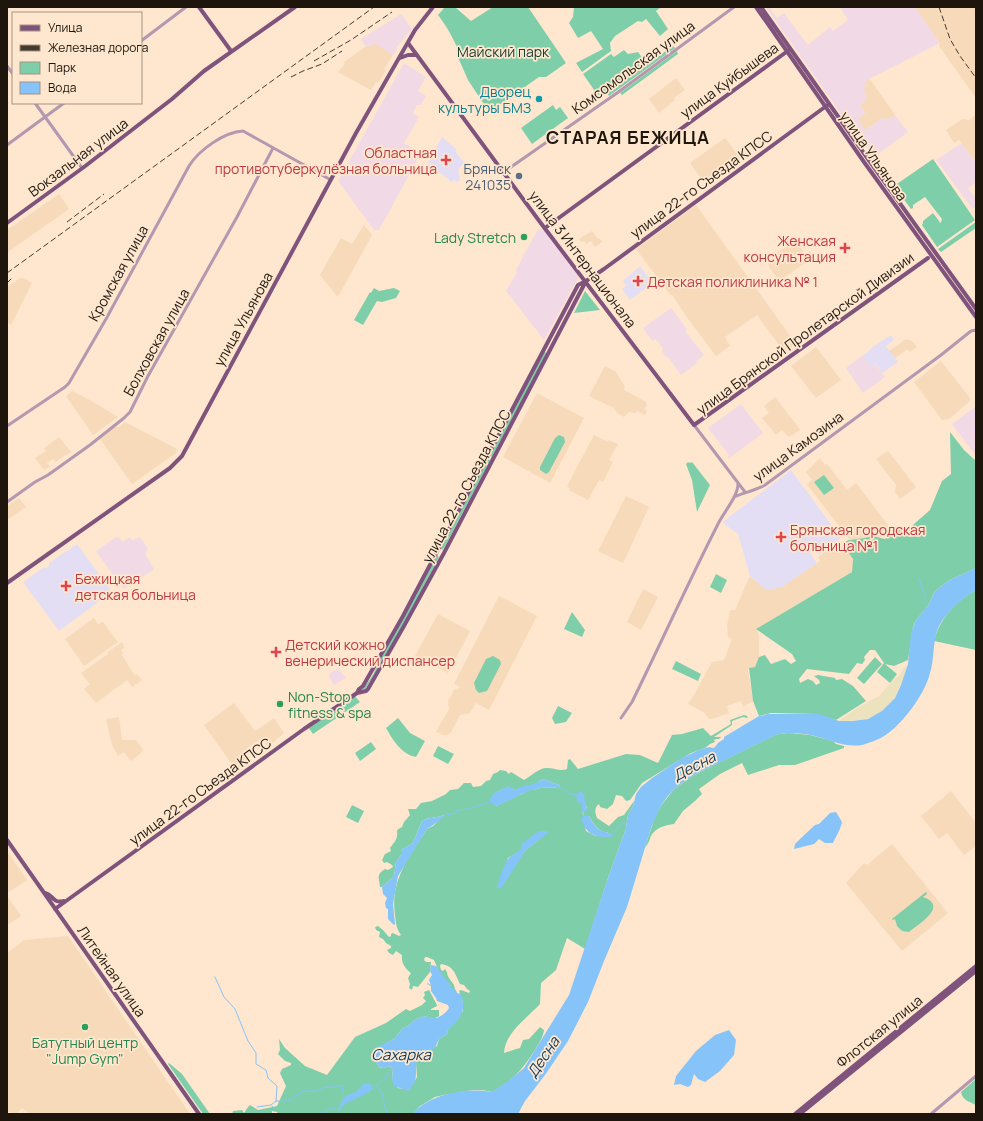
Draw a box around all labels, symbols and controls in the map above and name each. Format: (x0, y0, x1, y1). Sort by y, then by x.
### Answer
legend (12, 12, 142, 104)
street label: Комсомольская улица (568, 16, 698, 118)
text: Улица (48, 19, 82, 36)
street label: улица Куйбышева (676, 38, 782, 122)
text: Железная дорога (48, 39, 148, 56)
park label: Майский парк (457, 42, 550, 61)
text: Парк (48, 59, 77, 76)
text: Вода (48, 79, 76, 96)
place label: Дворец культуры БМЗ (438, 82, 531, 117)
marker: Дворец культуры БМЗ (534, 94, 544, 104)
street label: улица Ульянова (836, 108, 912, 204)
street label: Вокзальная улица (24, 113, 132, 201)
district label: CТАРАЯ БЕЖИЦА (546, 125, 710, 149)
street label: улица 22-го Съезда КПСС (626, 126, 776, 242)
place label: Областная противотуберкулёзная больница (215, 143, 437, 178)
marker: Областная противотуберкулёзная больница (440, 154, 452, 166)
place label: Брянск 241035 (464, 159, 512, 194)
marker: Брянск 241035 (514, 171, 524, 181)
street label: улица 3 Интернационала (525, 187, 641, 331)
street label: Кромская улица (84, 222, 152, 324)
place label: Lady Stretch (434, 228, 516, 247)
place label: Женская консультация (744, 231, 836, 266)
marker: Lady Stretch (519, 232, 529, 242)
marker: Женская консультация (839, 242, 851, 254)
street label: улица Брянской Пролетарской Дивизии (692, 248, 918, 418)
street label: улица Ульянова (209, 268, 277, 370)
place label: Детская поликлиника № 1 (647, 272, 818, 291)
marker: Детская поликлиника № 1 (632, 275, 644, 287)
street label: Болховская улица (119, 285, 193, 399)
street label: улица 22-го Съезда КПСС (417, 406, 515, 566)
street label: улица Камозина (749, 407, 847, 485)
place label: Брянская городская больница №1 (790, 520, 926, 555)
marker: Брянская городская больница №1 (775, 531, 787, 543)
place label: Бежицкая детская больница (75, 569, 196, 604)
marker: Бежицкая детская больница (60, 580, 72, 592)
place label: Детский кожно венерический диспансер (285, 635, 455, 670)
marker: Детский кожно венерический диспансер (270, 646, 282, 658)
place label: Non-Stop fitness & spa (288, 687, 371, 722)
marker: Non-Stop fitness & spa (275, 699, 285, 709)
street label: улица 22-го Съезда КПСС (125, 733, 275, 849)
water label: Десна (669, 746, 720, 786)
street label: Литейная улица (73, 922, 151, 1020)
street label: Флотская улица (832, 990, 926, 1072)
marker: Батутный центр "Jump Gym" (80, 1022, 90, 1032)
water label: Десна (522, 1032, 565, 1082)
place label: Батутный центр "Jump Gym" (32, 1033, 138, 1068)
water label: Сахарка (371, 1044, 431, 1065)

